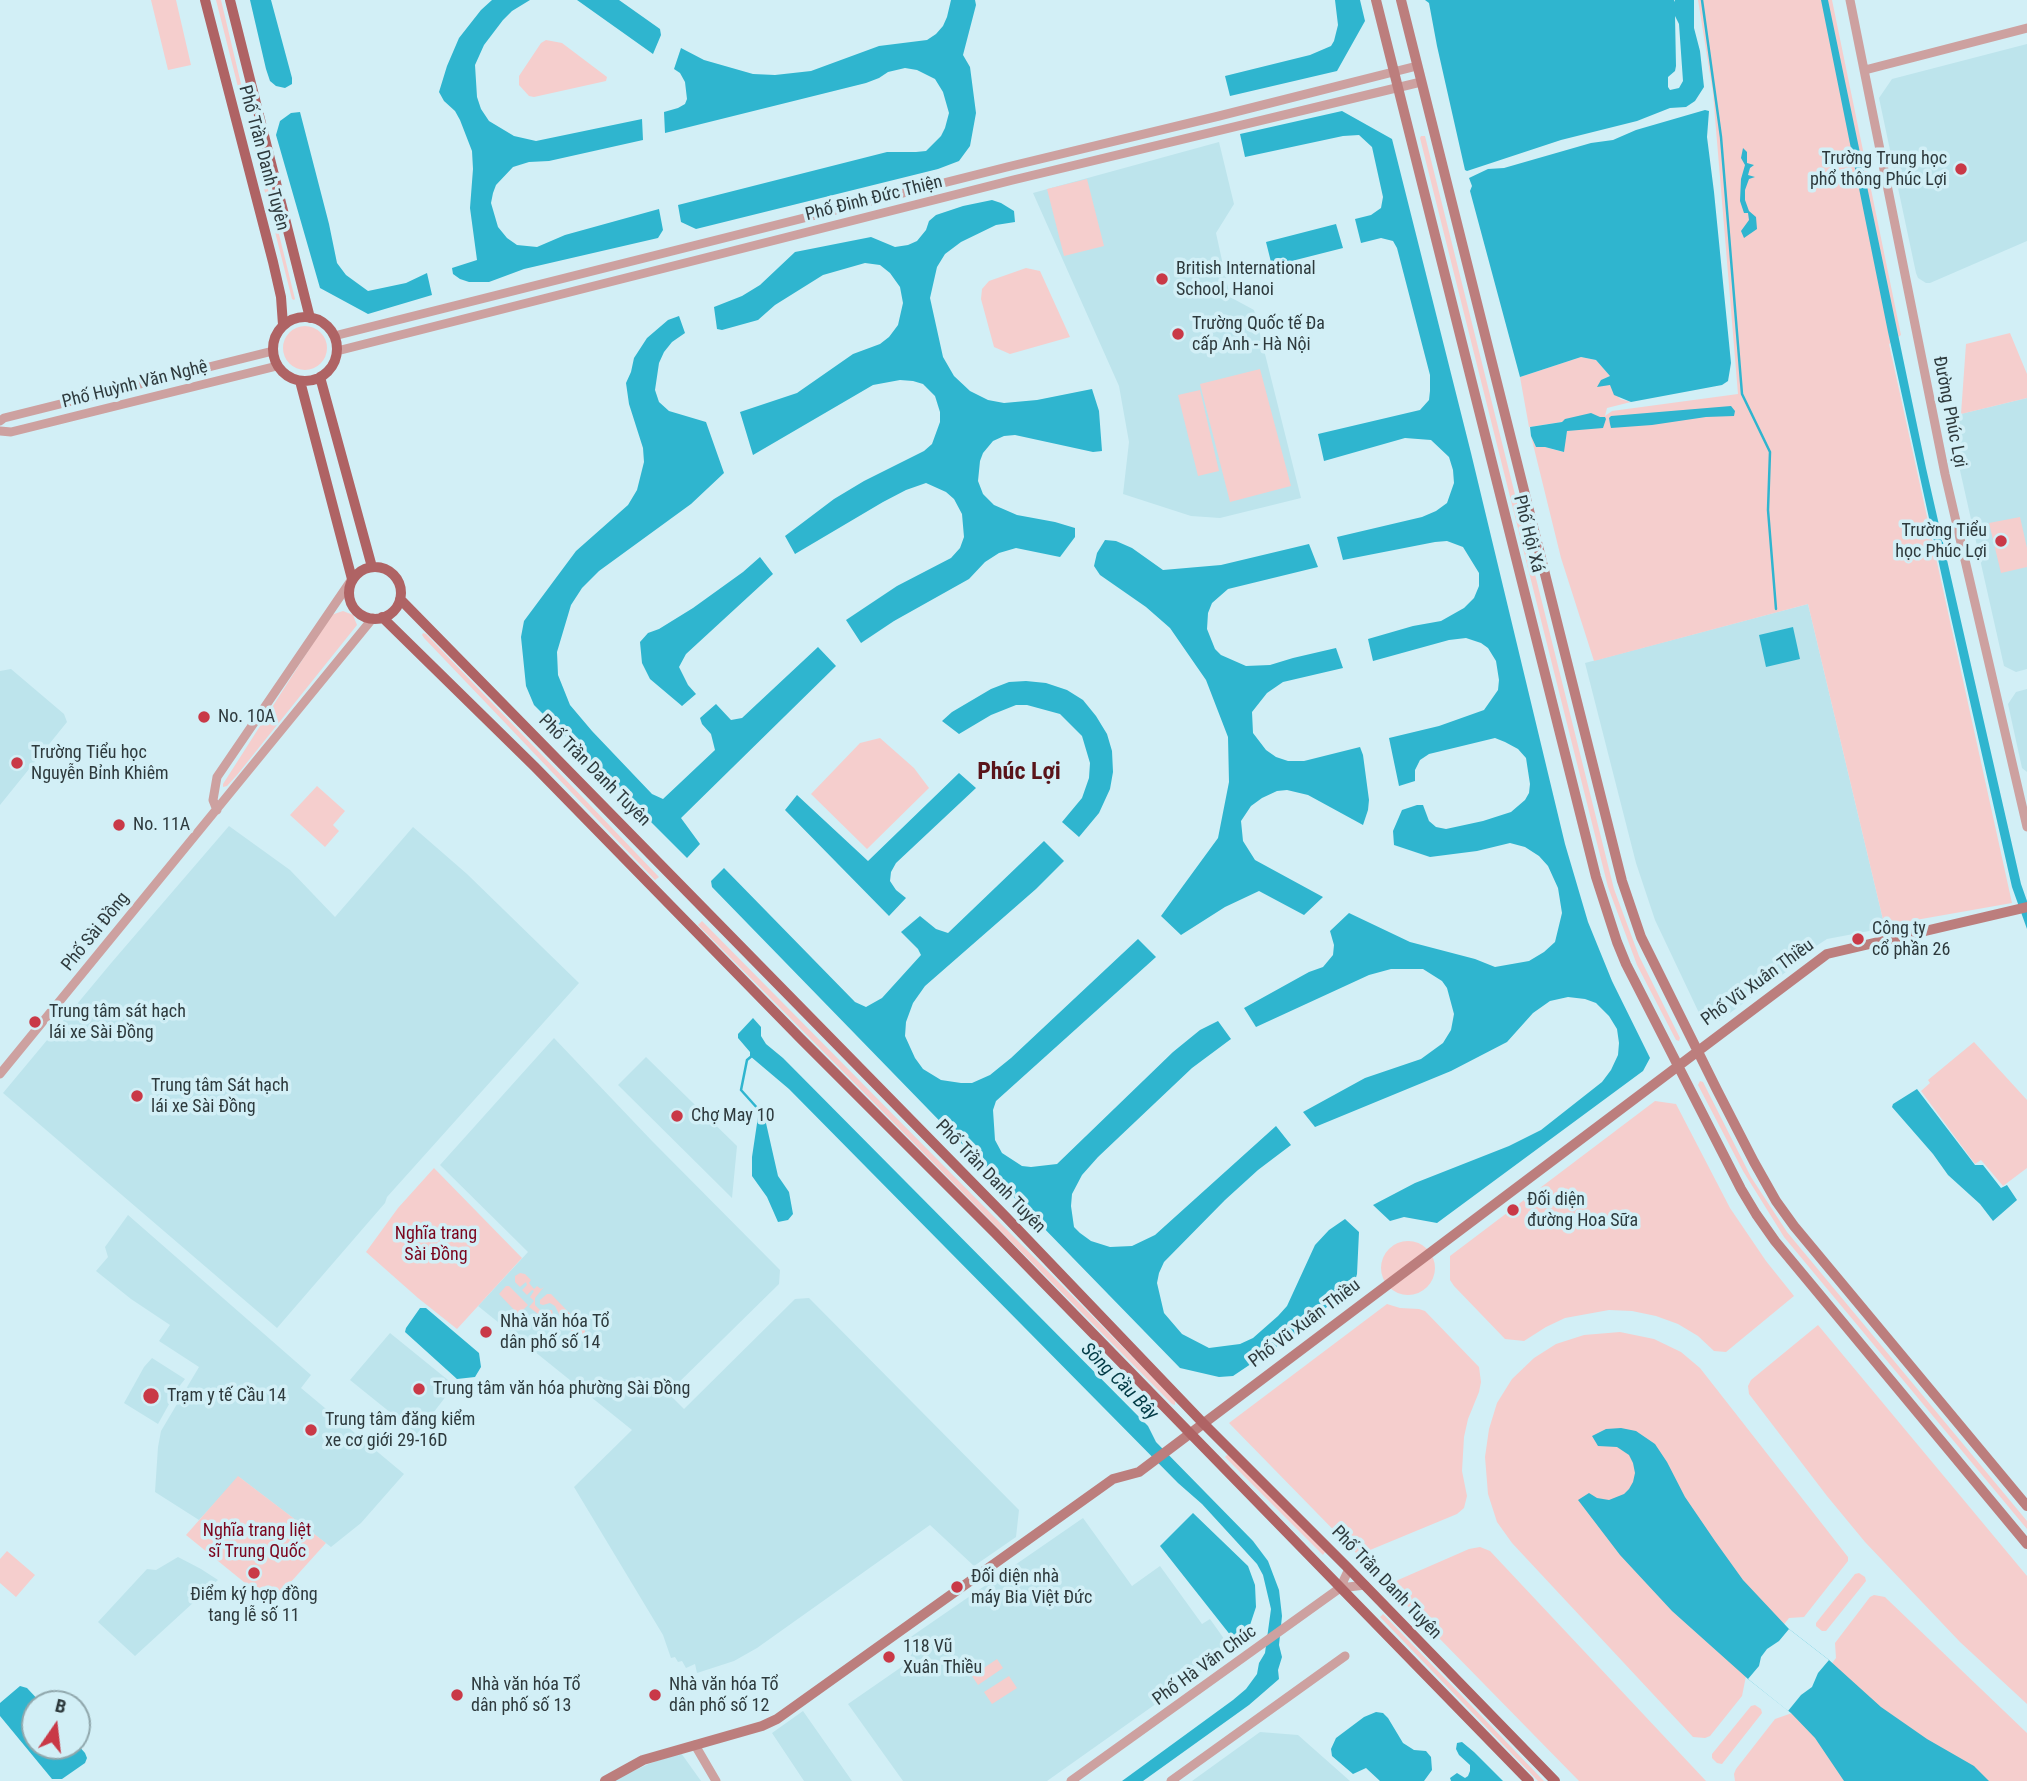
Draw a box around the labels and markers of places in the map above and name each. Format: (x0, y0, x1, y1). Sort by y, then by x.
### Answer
place label: Trường Trung học phổ thông Phúc Lợi (1810, 148, 1947, 190)
marker: Trường Trung học phổ thông Phúc Lợi (1953, 161, 1969, 177)
place label: British International School, Hanoi (1176, 258, 1316, 300)
marker: British International School, Hanoi (1154, 271, 1170, 287)
place label: Trường Quốc tế Đa cấp Anh - Hà Nội (1192, 313, 1325, 356)
marker: Trường Quốc tế Đa cấp Anh - Hà Nội (1170, 326, 1186, 342)
place label: Trường Tiểu học Phúc Lợi (1895, 520, 1987, 562)
marker: Trường Tiểu học Phúc Lợi (1993, 533, 2009, 549)
place label: No. 10A (218, 706, 275, 728)
marker: No. 10A (196, 709, 212, 725)
place label: Trường Tiểu học Nguyễn Bỉnh Khiêm (31, 742, 169, 784)
marker: Trường Tiểu học Nguyễn Bỉnh Khiêm (9, 755, 25, 771)
place label: No. 11A (133, 814, 190, 836)
marker: No. 11A (111, 817, 127, 833)
place label: Công ty cổ phần 26 (1872, 918, 1950, 960)
marker: Công ty cổ phần 26 (1850, 931, 1866, 947)
place label: Trung tâm sát hạch lái xe Sài Đồng (49, 1001, 186, 1044)
marker: Trung tâm sát hạch lái xe Sài Đồng (27, 1014, 43, 1030)
place label: Trung tâm Sát hạch lái xe Sài Đồng (151, 1075, 289, 1118)
marker: Trung tâm Sát hạch lái xe Sài Đồng (129, 1088, 145, 1104)
place label: Chợ May 10 (691, 1105, 775, 1127)
marker: Chợ May 10 (669, 1108, 685, 1124)
place label: Đối diện đường Hoa Sữa (1527, 1189, 1638, 1232)
marker: Đối diện đường Hoa Sữa (1505, 1202, 1521, 1218)
place label: Nhà văn hóa Tổ dân phố số 14 (500, 1311, 610, 1354)
marker: Nhà văn hóa Tổ dân phố số 14 (478, 1324, 494, 1340)
place label: Trung tâm văn hóa phường Sài Đồng (433, 1378, 690, 1400)
marker: Trung tâm văn hóa phường Sài Đồng (411, 1381, 427, 1397)
place label: Trạm y tế Cầu 14 (167, 1385, 286, 1407)
marker: Trạm y tế Cầu 14 (141, 1386, 161, 1406)
place label: Trung tâm đăng kiểm xe cơ giới 29-16D (325, 1409, 475, 1452)
marker: Trung tâm đăng kiểm xe cơ giới 29-16D (303, 1422, 319, 1438)
marker: Điểm ký hợp đồng tang lễ số 11 (246, 1565, 262, 1581)
place label: Đối diện nhà máy Bia Việt Đức (971, 1566, 1092, 1608)
marker: Đối diện nhà máy Bia Việt Đức (949, 1579, 965, 1595)
place label: Điểm ký hợp đồng tang lễ số 11 (190, 1584, 318, 1626)
place label: 118 Vũ Xuân Thiều (903, 1636, 982, 1678)
marker: 118 Vũ Xuân Thiều (881, 1649, 897, 1665)
place label: Nhà văn hóa Tổ dân phố số 13 (471, 1674, 581, 1716)
place label: Nhà văn hóa Tổ dân phố số 12 (669, 1674, 779, 1716)
marker: Nhà văn hóa Tổ dân phố số 13 (449, 1687, 465, 1703)
marker: Nhà văn hóa Tổ dân phố số 12 (647, 1687, 663, 1703)

